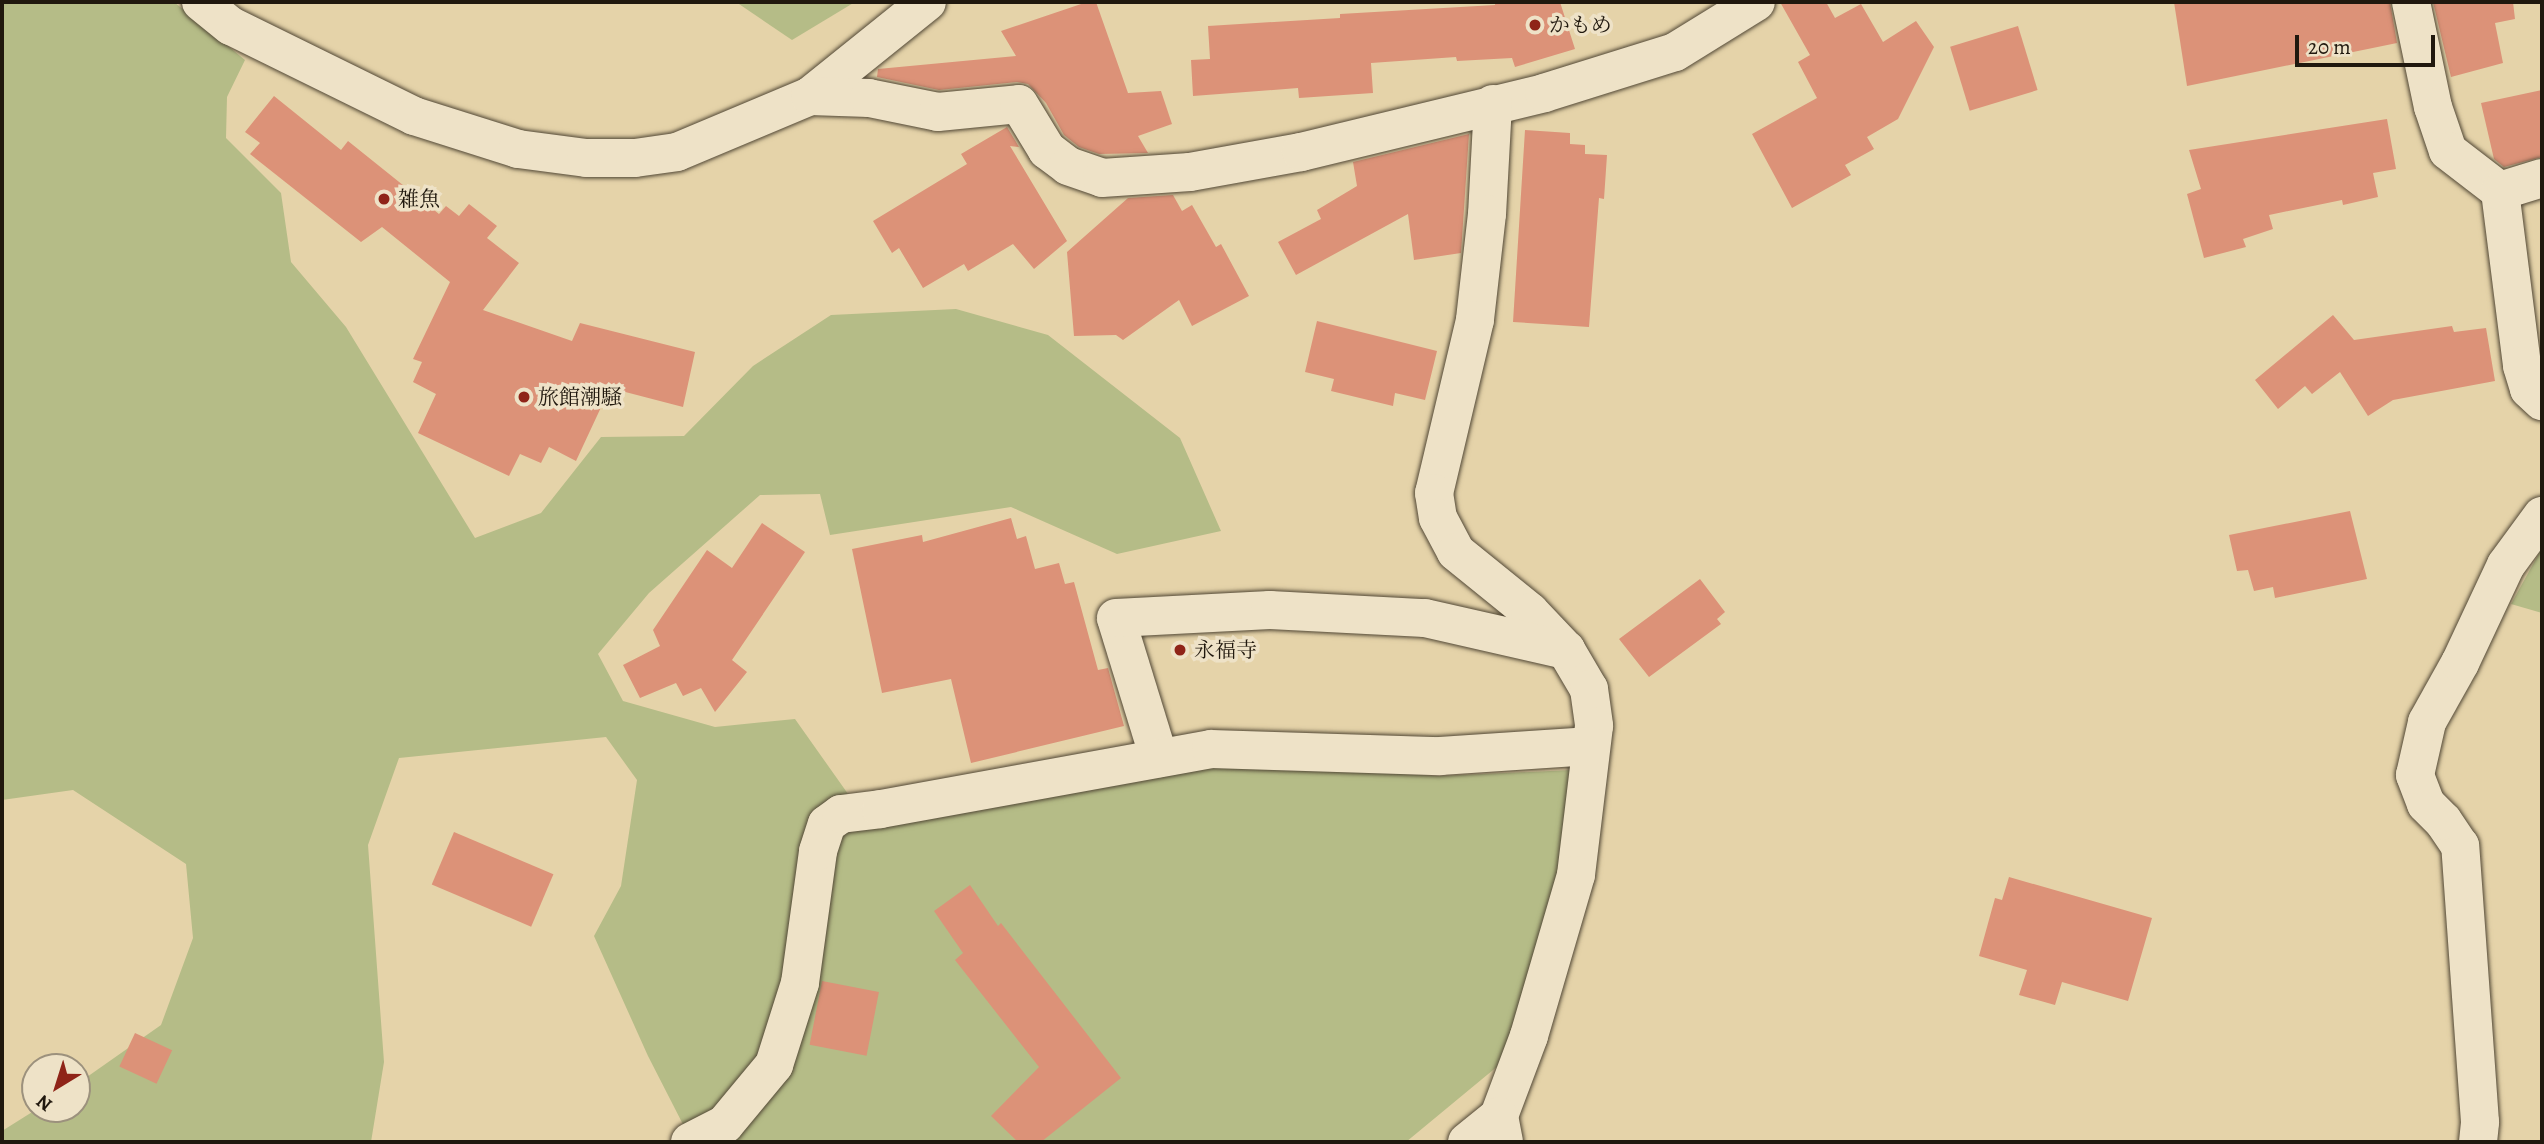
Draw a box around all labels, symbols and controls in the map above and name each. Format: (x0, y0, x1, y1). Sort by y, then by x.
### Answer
place label: かもめ (1549, 12, 1612, 38)
marker: かもめ (1527, 17, 1543, 33)
scale bar (2299, 21, 2439, 65)
text: 20 m (2308, 33, 2351, 61)
place label: 雑魚 (398, 186, 440, 212)
marker: 雑魚 (376, 191, 392, 207)
place label: 旅館潮騒 (538, 384, 622, 410)
marker: 旅館潮騒 (516, 389, 532, 405)
place label: 永福寺 (1194, 637, 1257, 663)
marker: 永福寺 (1172, 642, 1188, 658)
north arrow (21, 1053, 91, 1123)
text: N (31, 1088, 58, 1117)

